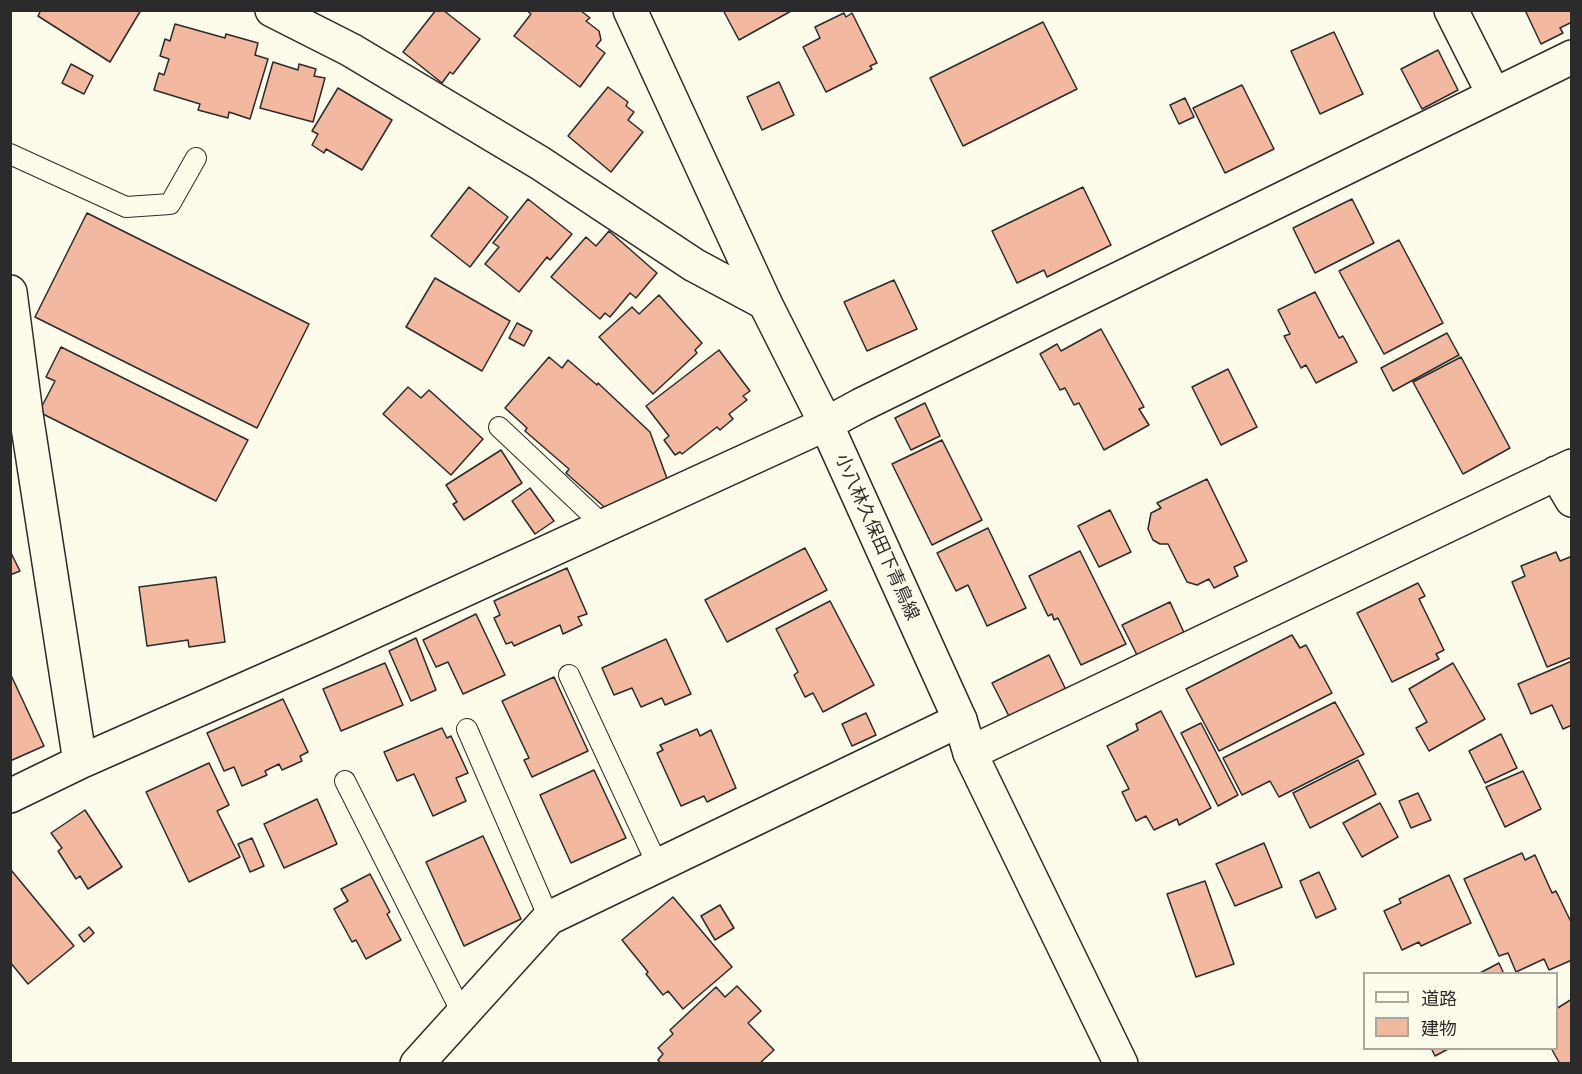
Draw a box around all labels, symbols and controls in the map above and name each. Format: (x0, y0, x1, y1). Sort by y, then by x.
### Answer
street label: 小八林久保田下青鳥線 (831, 450, 923, 624)
legend (1363, 972, 1558, 1050)
text: 道路 (1421, 987, 1457, 1010)
text: 建物 (1421, 1017, 1457, 1040)

